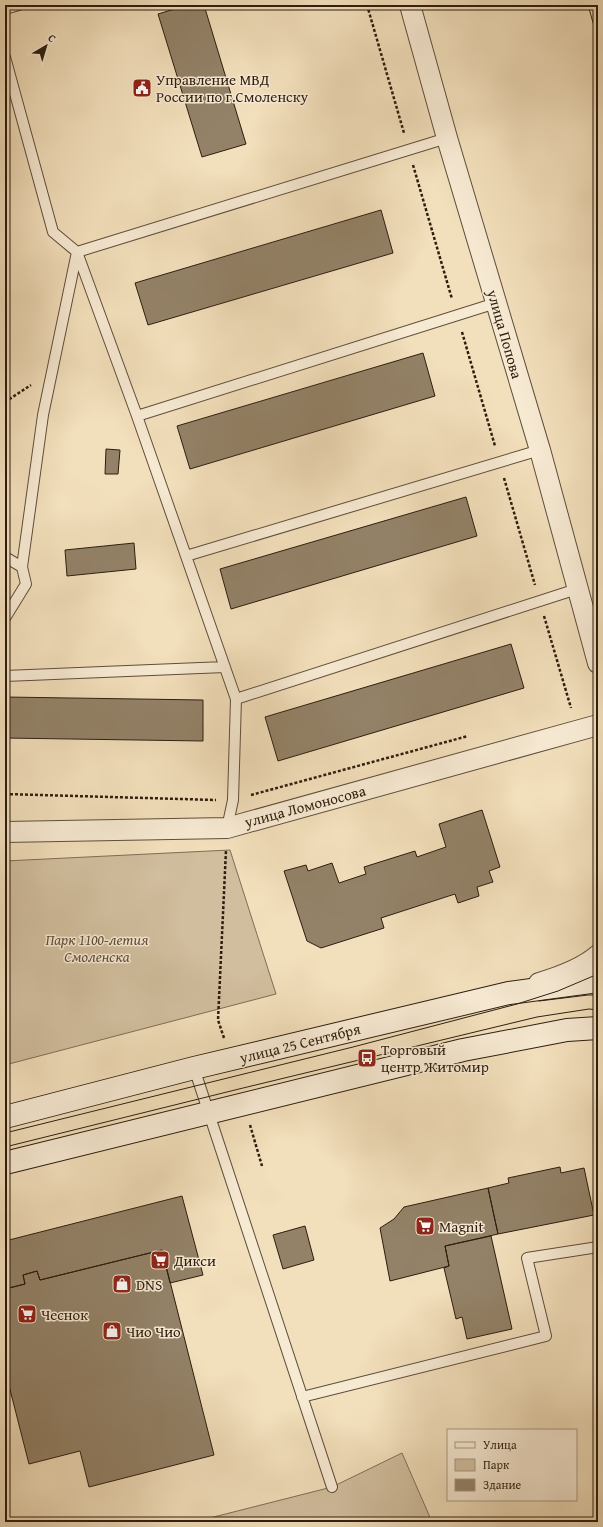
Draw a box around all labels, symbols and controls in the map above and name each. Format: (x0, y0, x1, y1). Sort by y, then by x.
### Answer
north arrow (26, 26, 66, 66)
text: С (45, 30, 60, 46)
place label: Управление МВД России по г.Смоленску (156, 69, 309, 107)
public building icon: Управление МВД России по г.Смоленску (131, 77, 153, 99)
street label: улица Попова (482, 286, 528, 382)
street label: улица Ломоносова (241, 780, 369, 833)
park label: Парк 1100-летия Смоленска (45, 929, 149, 967)
street label: улица 25 Сентября (237, 1018, 363, 1068)
place label: Торговый центр Житомир (381, 1039, 489, 1077)
bus stop icon: Торговый центр Житомир (356, 1047, 378, 1069)
supermarket icon: Magnit (414, 1215, 436, 1237)
place label: Magnit (439, 1216, 484, 1237)
supermarket icon: Дикси (149, 1249, 171, 1271)
place label: Дикси (173, 1250, 216, 1271)
shop icon: DNS (111, 1273, 133, 1295)
place label: DNS (136, 1274, 162, 1295)
supermarket icon: Чеснок (16, 1303, 38, 1325)
place label: Чеснок (41, 1304, 88, 1325)
shop icon: Чио Чио (101, 1320, 123, 1342)
place label: Чио Чио (126, 1321, 181, 1342)
legend (447, 1429, 577, 1501)
text: Улица (483, 1436, 517, 1453)
text: Парк (483, 1456, 510, 1473)
text: Здание (483, 1476, 522, 1493)

